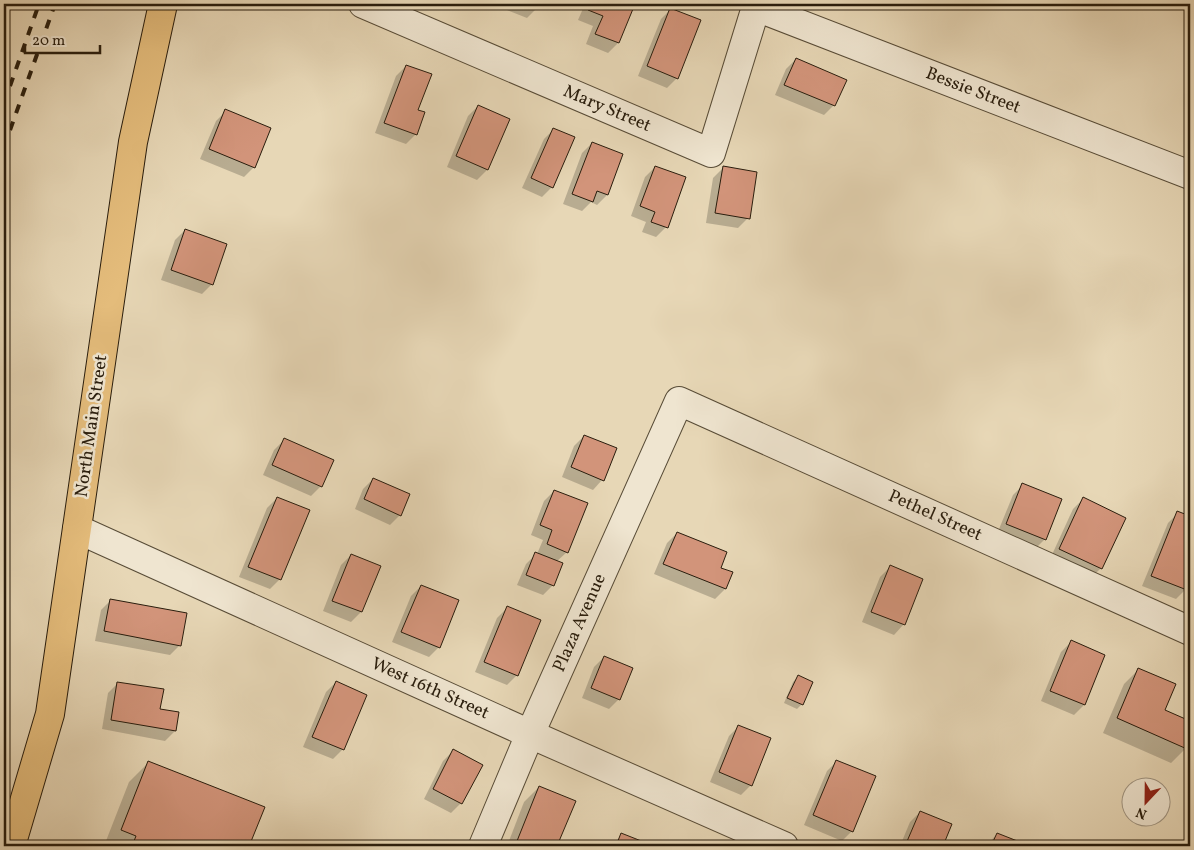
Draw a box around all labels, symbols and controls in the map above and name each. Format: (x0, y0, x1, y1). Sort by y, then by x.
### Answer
scale bar (25, 22, 100, 54)
text: 20 m (32, 31, 65, 52)
street label: Bessie Street (922, 61, 1024, 121)
street label: Mary Street (559, 79, 655, 139)
street label: North Main Street (70, 353, 114, 499)
street label: Pethel Street (884, 484, 986, 548)
street label: Plaza Avenue (547, 570, 613, 676)
street label: West 16th Street (367, 652, 493, 726)
north arrow (1122, 778, 1172, 828)
text: N (1133, 802, 1150, 823)

